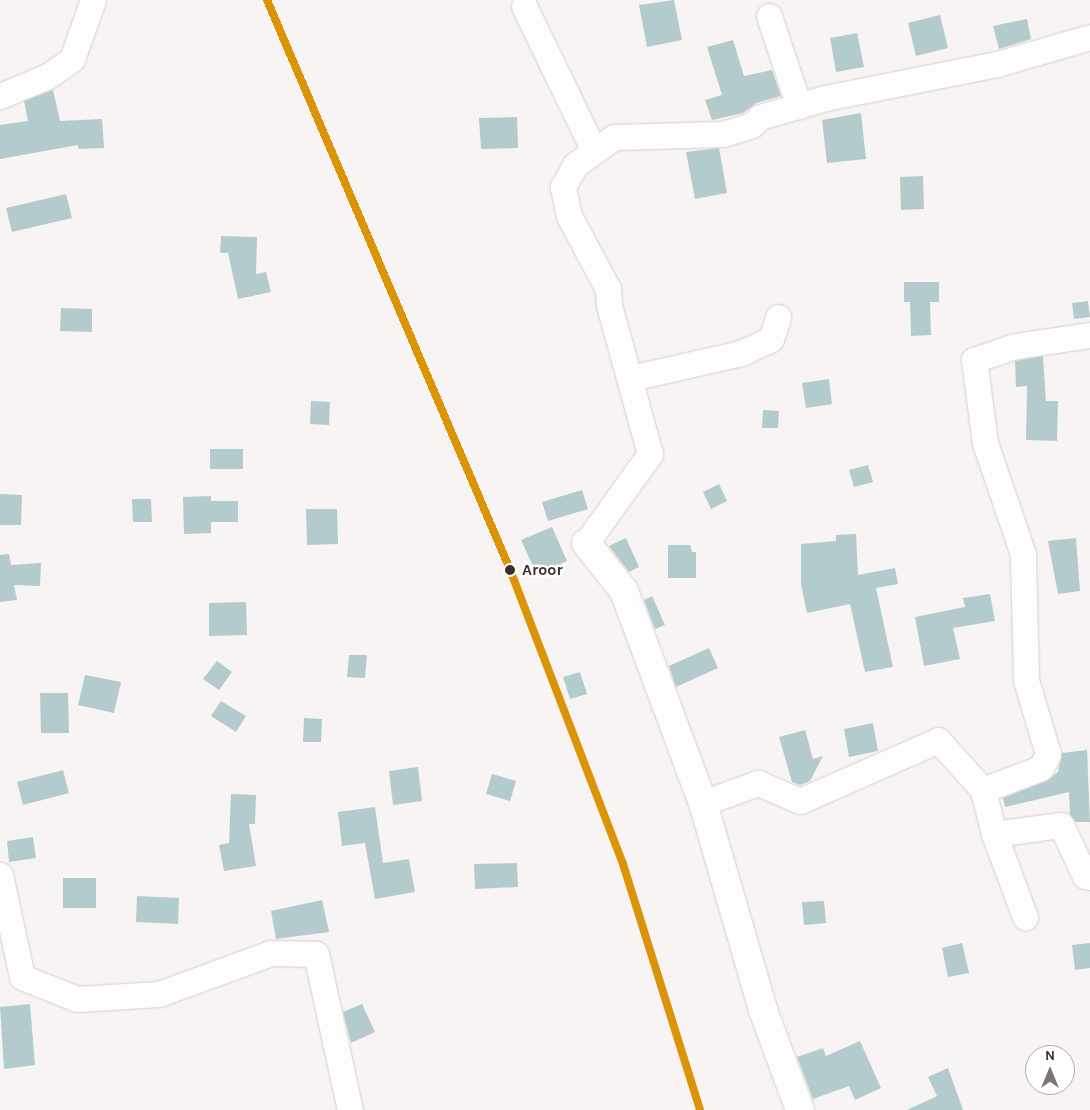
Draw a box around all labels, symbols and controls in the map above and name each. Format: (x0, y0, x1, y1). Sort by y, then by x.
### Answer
place label: Aroor (522, 560, 563, 580)
marker: Aroor (501, 561, 519, 579)
north arrow (1025, 1045, 1075, 1095)
text: N (1045, 1047, 1055, 1064)

